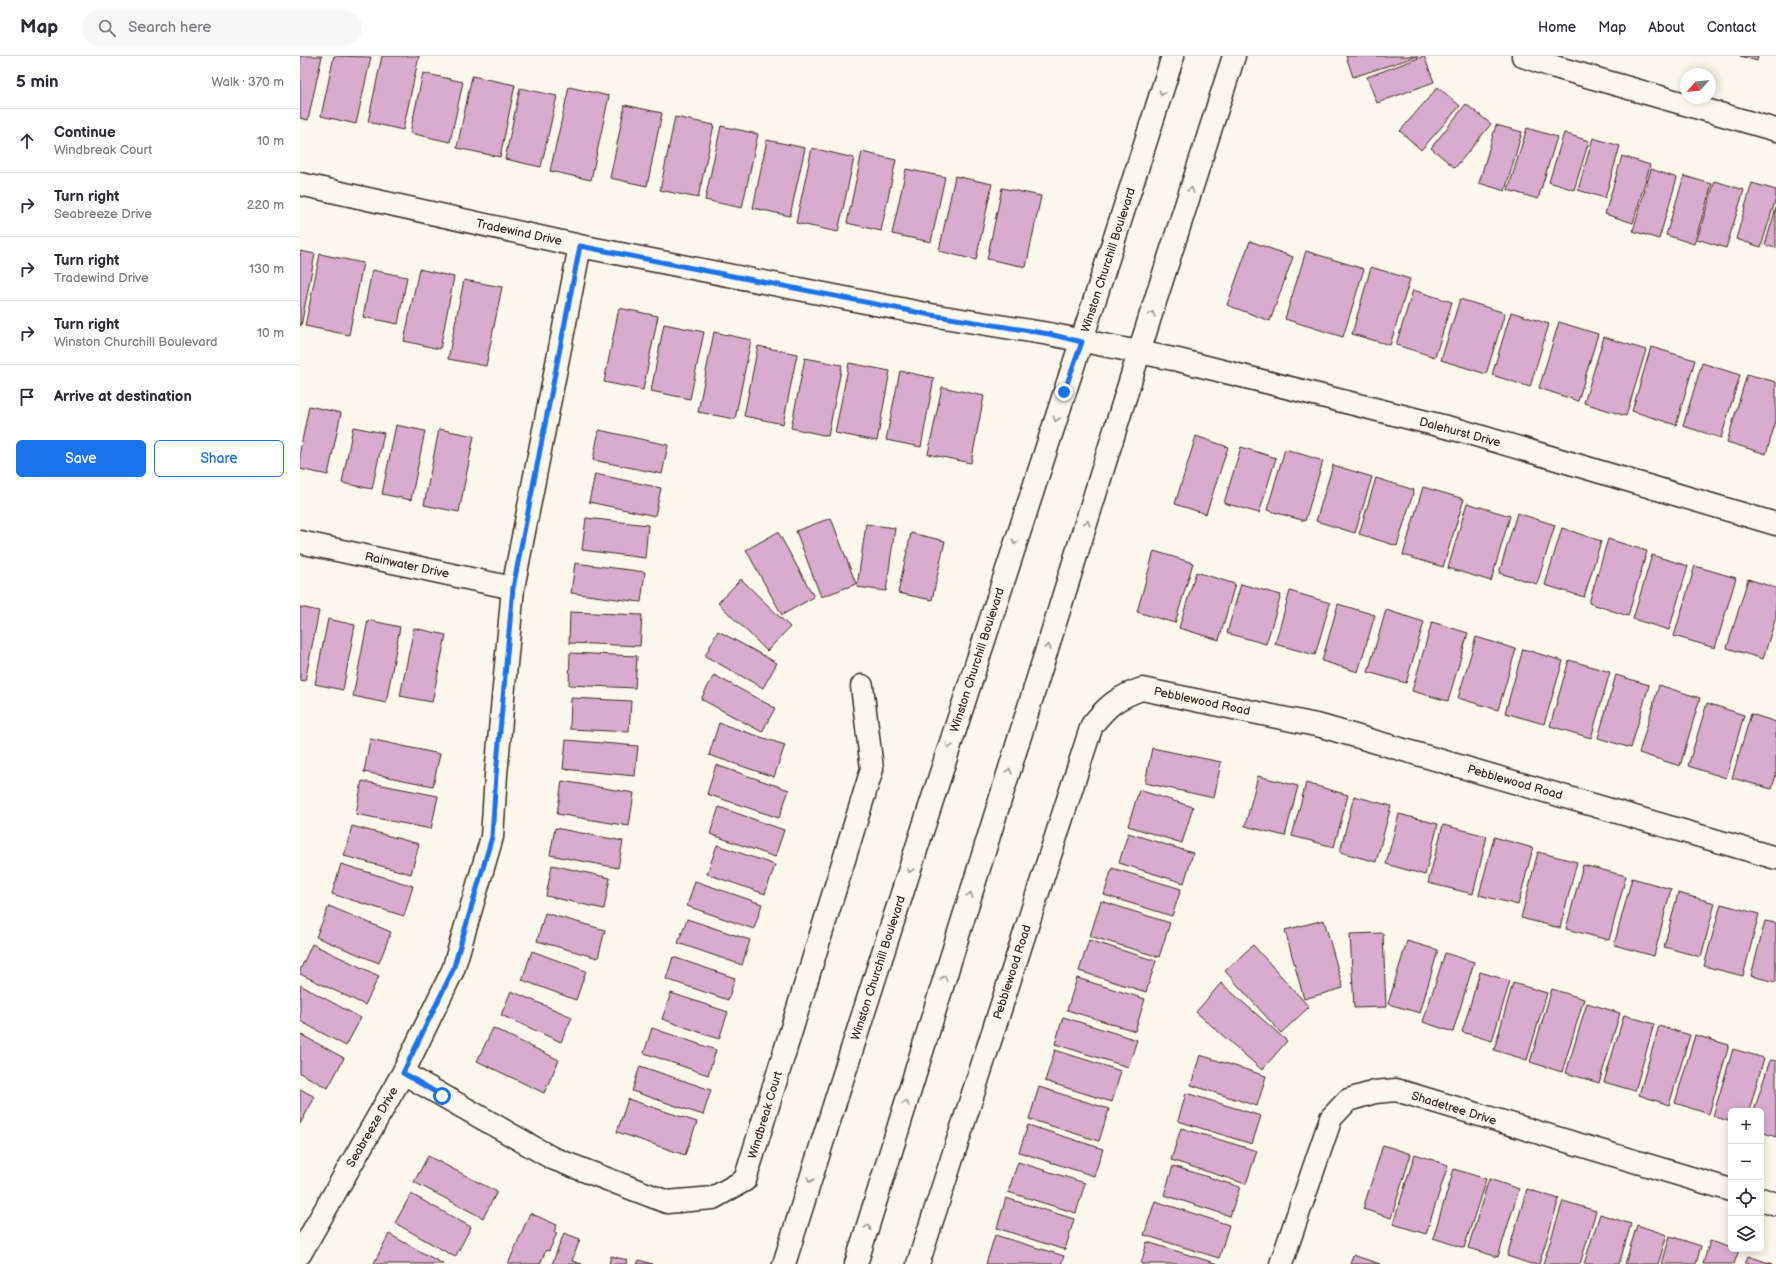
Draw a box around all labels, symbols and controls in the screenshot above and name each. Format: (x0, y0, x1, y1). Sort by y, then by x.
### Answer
search box (82, 10, 362, 46)
text: Map (20, 16, 58, 39)
icon: search (96, 17, 118, 39)
text: Search here (128, 18, 211, 37)
text: Home (1538, 19, 1576, 36)
text: Map (1598, 19, 1626, 36)
text: About (1648, 19, 1685, 36)
text: Contact (1707, 19, 1756, 36)
north arrow (1680, 68, 1716, 104)
text: 5 min (16, 72, 59, 92)
text: Walk · 370 m (211, 74, 284, 90)
one-way arrow (1158, 89, 1166, 96)
text: Continue (54, 123, 116, 142)
icon: ahead (16, 130, 38, 152)
text: 10 m (257, 133, 284, 149)
text: Windbreak Court (54, 142, 152, 158)
street label: Winston Churchill Boulevard (1078, 186, 1139, 334)
text: Turn right (54, 187, 119, 206)
one-way arrow (1186, 187, 1195, 194)
icon: right (16, 194, 38, 216)
text: 220 m (247, 197, 284, 213)
text: Seabreeze Drive (54, 206, 152, 222)
street label: Tradewind Drive (475, 216, 563, 249)
text: Turn right (54, 251, 119, 270)
icon: right (16, 258, 38, 280)
text: 130 m (249, 261, 284, 277)
text: Tradewind Drive (54, 270, 149, 286)
one-way arrow (1147, 311, 1156, 318)
text: Turn right (54, 315, 119, 334)
icon: right (16, 322, 38, 344)
text: 10 m (257, 325, 284, 341)
text: Winston Churchill Boulevard (54, 334, 218, 350)
route end (1055, 383, 1073, 401)
icon: arrive (16, 386, 38, 408)
text: Arrive at destination (54, 387, 192, 406)
street label: Dalehurst Drive (1417, 414, 1502, 451)
one-way arrow (1052, 415, 1060, 422)
button: Save (16, 440, 146, 477)
button: Share (154, 440, 284, 477)
one-way arrow (1082, 520, 1091, 527)
one-way arrow (1012, 539, 1020, 546)
street label: Rainwater Drive (363, 549, 450, 582)
street label: Winston Churchill Boulevard (947, 586, 1008, 734)
one-way arrow (1043, 644, 1052, 651)
street label: Pebblewood Road (1152, 684, 1252, 719)
one-way arrow (946, 742, 954, 749)
street label: Pebblewood Road (1466, 762, 1564, 803)
one-way arrow (1004, 768, 1013, 775)
one-way arrow (906, 866, 915, 873)
one-way arrow (965, 892, 974, 899)
street label: Winston Churchill Boulevard (848, 894, 909, 1042)
street label: Pebblewood Road (990, 923, 1035, 1021)
one-way arrow (939, 975, 948, 982)
street label: Windbreak Court (745, 1069, 786, 1161)
street label: Seabreeze Drive (343, 1084, 402, 1170)
route start (433, 1087, 451, 1105)
street label: Shadetree Drive (1410, 1088, 1498, 1129)
one-way arrow (901, 1099, 910, 1106)
map controls (1728, 1108, 1764, 1252)
button: + (1728, 1108, 1764, 1144)
button: − (1728, 1144, 1764, 1180)
one-way arrow (806, 1177, 815, 1184)
button: locate (1728, 1180, 1764, 1216)
button: layers (1728, 1216, 1764, 1252)
one-way arrow (863, 1224, 872, 1231)

